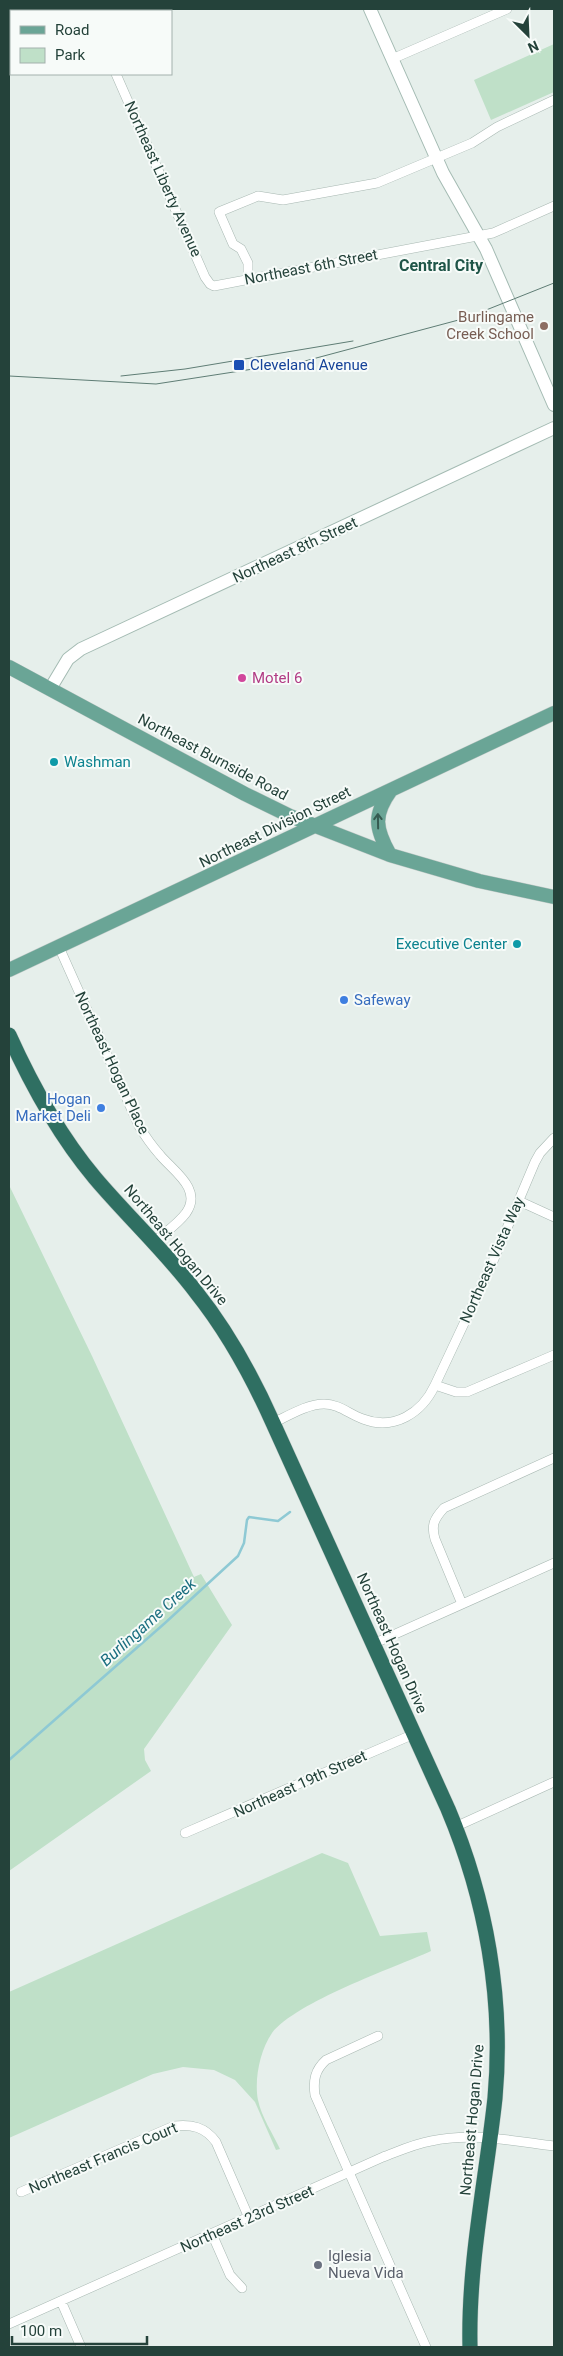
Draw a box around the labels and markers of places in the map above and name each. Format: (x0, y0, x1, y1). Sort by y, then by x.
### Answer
place label: Burlingame Creek School (446, 308, 534, 343)
marker: Burlingame Creek School (538, 320, 550, 332)
place label: Cleveland Avenue (250, 356, 368, 374)
marker: Cleveland Avenue (232, 358, 246, 372)
place label: Motel 6 (252, 669, 302, 687)
marker: Motel 6 (236, 672, 248, 684)
place label: Washman (64, 753, 131, 771)
marker: Washman (48, 756, 60, 768)
place label: Executive Center (396, 935, 507, 953)
marker: Executive Center (511, 938, 523, 950)
place label: Safeway (354, 991, 410, 1009)
marker: Safeway (338, 994, 350, 1006)
place label: Hogan Market Deli (16, 1090, 91, 1125)
marker: Hogan Market Deli (95, 1102, 107, 1114)
place label: Iglesia Nueva Vida (328, 2247, 404, 2282)
marker: Iglesia Nueva Vida (312, 2259, 324, 2271)

